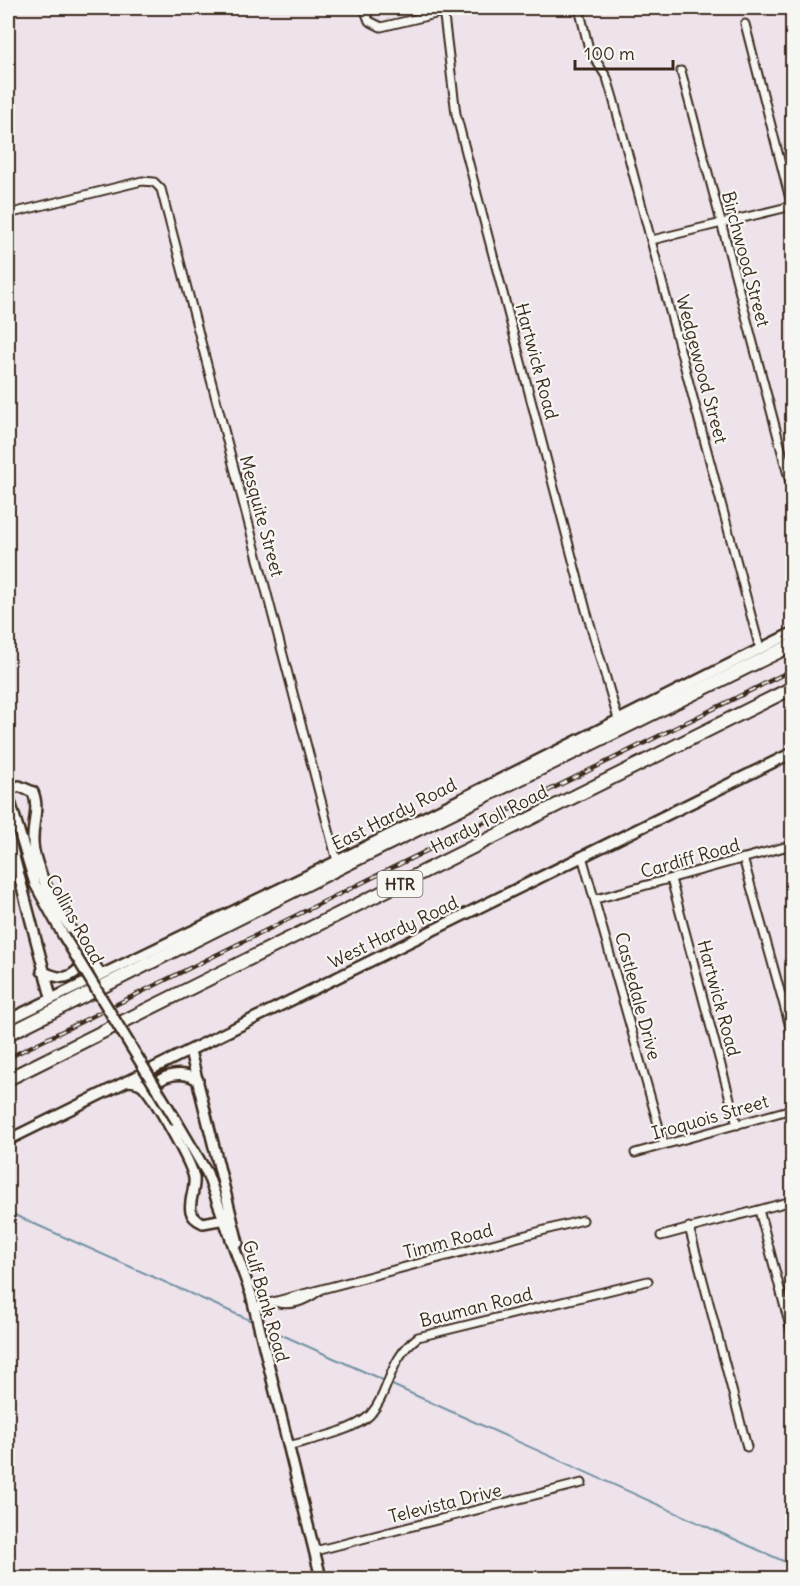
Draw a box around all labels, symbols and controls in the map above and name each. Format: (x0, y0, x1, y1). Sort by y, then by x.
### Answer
scale bar (575, 33, 672, 71)
text: 100 m (584, 42, 635, 65)
street label: Birchwood Street (717, 189, 775, 329)
street label: Wedgewood Street (671, 292, 733, 446)
street label: Hartwick Road (510, 300, 564, 422)
street label: Mesquite Street (235, 453, 289, 579)
street label: East Hardy Road (328, 773, 461, 855)
street label: Hardy Toll Road (427, 779, 552, 858)
street label: Cardiff Road (638, 833, 743, 883)
street label: Collins Road (41, 870, 109, 968)
road number: HTR (378, 871, 422, 897)
street label: West Hardy Road (324, 890, 462, 973)
street label: Castledale Drive (610, 930, 666, 1062)
street label: Hartwick Road (692, 937, 746, 1059)
street label: Iroquois Street (649, 1089, 771, 1145)
street label: Timm Road (401, 1218, 496, 1264)
street label: Gulf Bank Road (238, 1237, 295, 1365)
street label: Bauman Road (417, 1282, 535, 1332)
street label: Televista Drive (386, 1478, 504, 1528)

